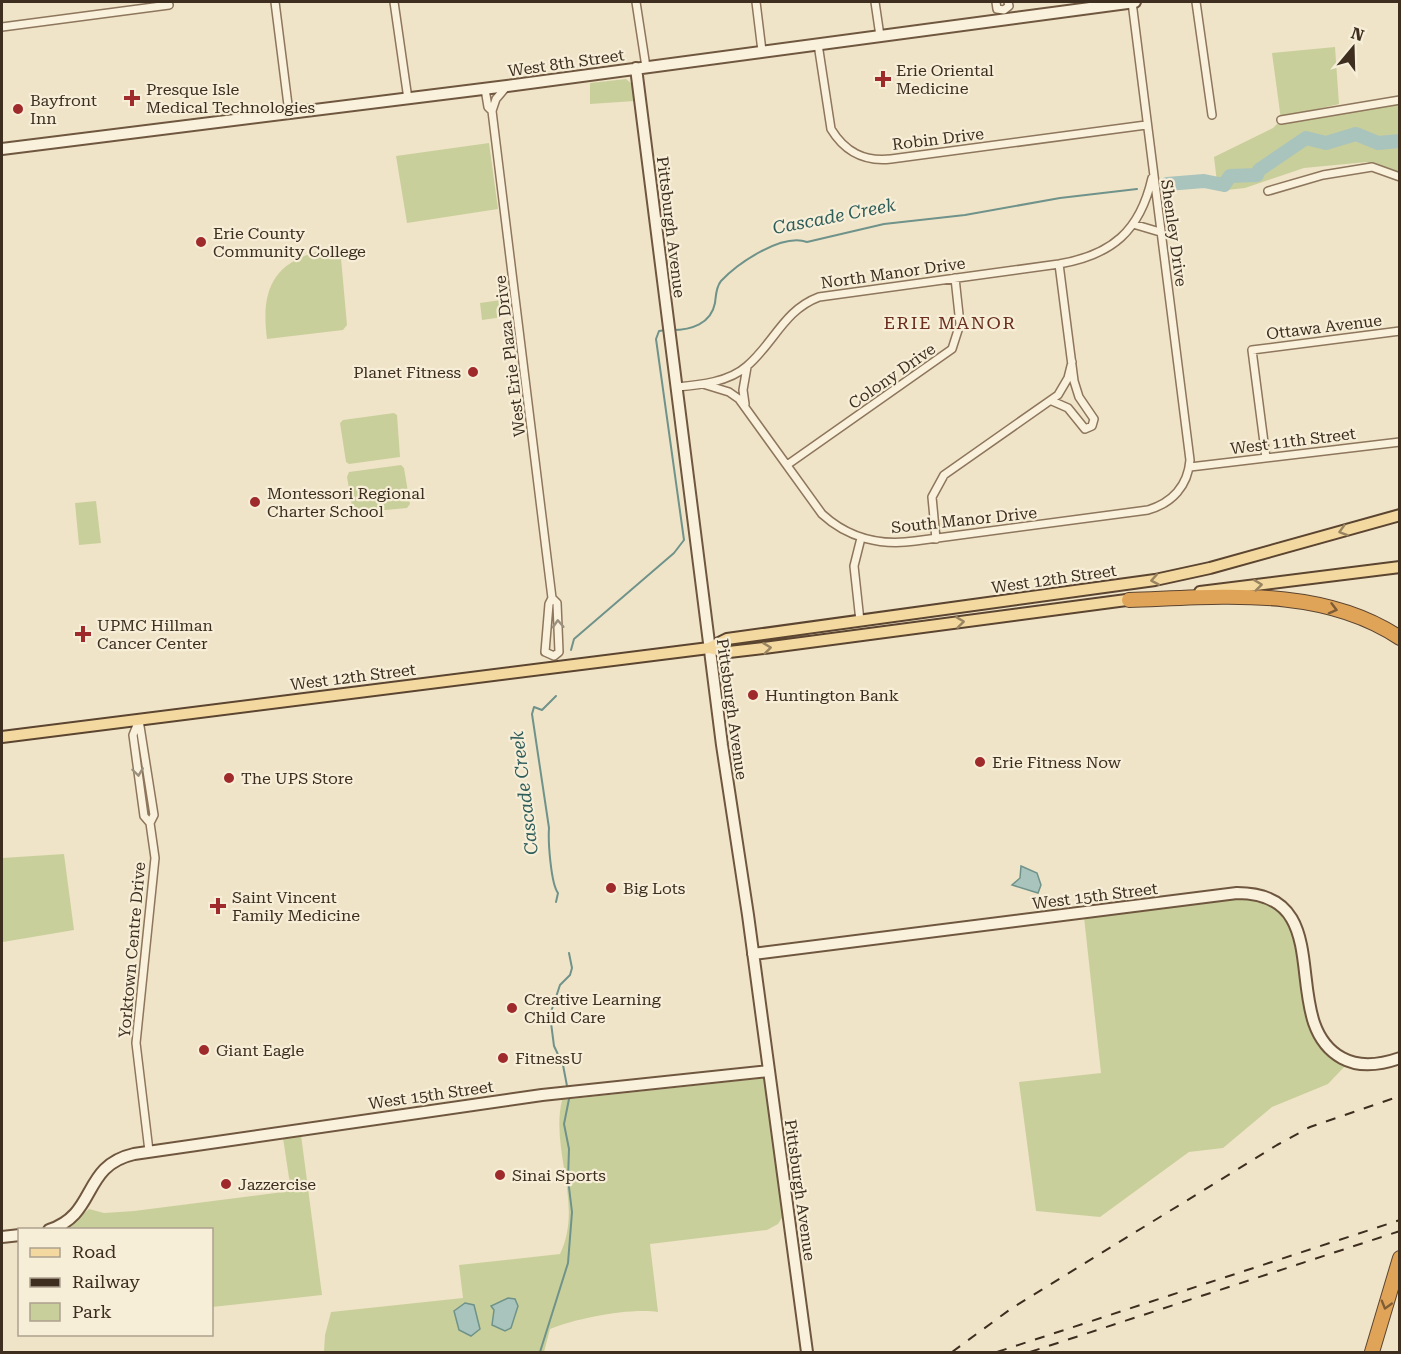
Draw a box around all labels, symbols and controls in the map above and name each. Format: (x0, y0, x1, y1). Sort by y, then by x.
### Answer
north arrow (1323, 18, 1383, 78)
text: N (1349, 23, 1367, 45)
street label: West 8th Street (507, 45, 625, 81)
place label: Erie Oriental Medicine (896, 61, 994, 98)
marker: Erie Oriental Medicine (874, 70, 892, 88)
place label: Presque Isle Medical Technologies (146, 80, 316, 117)
marker: Presque Isle Medical Technologies (123, 89, 141, 107)
place label: Bayfront Inn (30, 91, 97, 128)
marker: Bayfront Inn (11, 102, 25, 116)
street label: Robin Drive (891, 124, 985, 154)
street label: Pittsburgh Avenue (653, 155, 689, 299)
street label: Shenley Drive (1157, 178, 1191, 288)
water label: Cascade Creek (771, 194, 897, 238)
place label: Erie County Community College (213, 224, 366, 261)
marker: Erie County Community College (194, 235, 208, 249)
street label: North Manor Drive (819, 253, 967, 293)
street label: West Erie Plaza Drive (491, 274, 529, 438)
street label: Ottawa Avenue (1265, 310, 1383, 344)
district label: ERIE MANOR (884, 312, 1016, 333)
street label: Colony Drive (845, 339, 939, 413)
place label: Planet Fitness (353, 363, 461, 382)
marker: Planet Fitness (466, 365, 480, 379)
street label: West 11th Street (1229, 424, 1357, 458)
place label: Montessori Regional Charter School (267, 484, 425, 521)
marker: Montessori Regional Charter School (248, 495, 262, 509)
street label: South Manor Drive (890, 503, 1038, 537)
one-way arrow (1338, 523, 1348, 536)
street label: West 12th Street (990, 561, 1118, 597)
one-way arrow (1150, 573, 1160, 586)
one-way arrow (1253, 579, 1262, 592)
one-way arrow (1327, 602, 1338, 614)
place label: UPMC Hillman Cancer Center (97, 616, 213, 653)
one-way arrow (955, 616, 964, 628)
one-way arrow (551, 619, 564, 628)
marker: UPMC Hillman Cancer Center (74, 625, 92, 643)
street label: Pittsburgh Avenue (713, 637, 751, 781)
one-way arrow (762, 642, 771, 654)
street label: West 12th Street (289, 660, 417, 694)
place label: Huntington Bank (765, 686, 899, 705)
marker: Huntington Bank (746, 688, 760, 702)
water label: Cascade Creek (506, 730, 542, 856)
place label: Erie Fitness Now (992, 753, 1122, 772)
marker: Erie Fitness Now (973, 755, 987, 769)
one-way arrow (131, 767, 143, 776)
place label: The UPS Store (241, 769, 353, 788)
marker: The UPS Store (222, 771, 236, 785)
street label: Yorktown Centre Drive (115, 861, 149, 1039)
place label: Big Lots (623, 879, 686, 898)
street label: West 15th Street (1031, 879, 1159, 913)
marker: Big Lots (604, 881, 618, 895)
place label: Saint Vincent Family Medicine (232, 888, 360, 925)
marker: Saint Vincent Family Medicine (209, 897, 227, 915)
place label: Creative Learning Child Care (524, 990, 662, 1027)
marker: Creative Learning Child Care (505, 1001, 519, 1015)
place label: Giant Eagle (216, 1041, 305, 1060)
marker: Giant Eagle (197, 1043, 211, 1057)
place label: FitnessU (515, 1049, 583, 1068)
marker: FitnessU (496, 1051, 510, 1065)
street label: West 15th Street (367, 1077, 495, 1113)
street label: Pittsburgh Avenue (781, 1118, 819, 1262)
place label: Sinai Sports (512, 1166, 606, 1185)
marker: Sinai Sports (493, 1168, 507, 1182)
place label: Jazzercise (238, 1175, 316, 1194)
marker: Jazzercise (219, 1177, 233, 1191)
legend (18, 1228, 213, 1336)
text: Road (72, 1241, 117, 1262)
text: Railway (72, 1271, 140, 1292)
one-way arrow (1381, 1299, 1393, 1310)
text: Park (72, 1301, 112, 1322)

